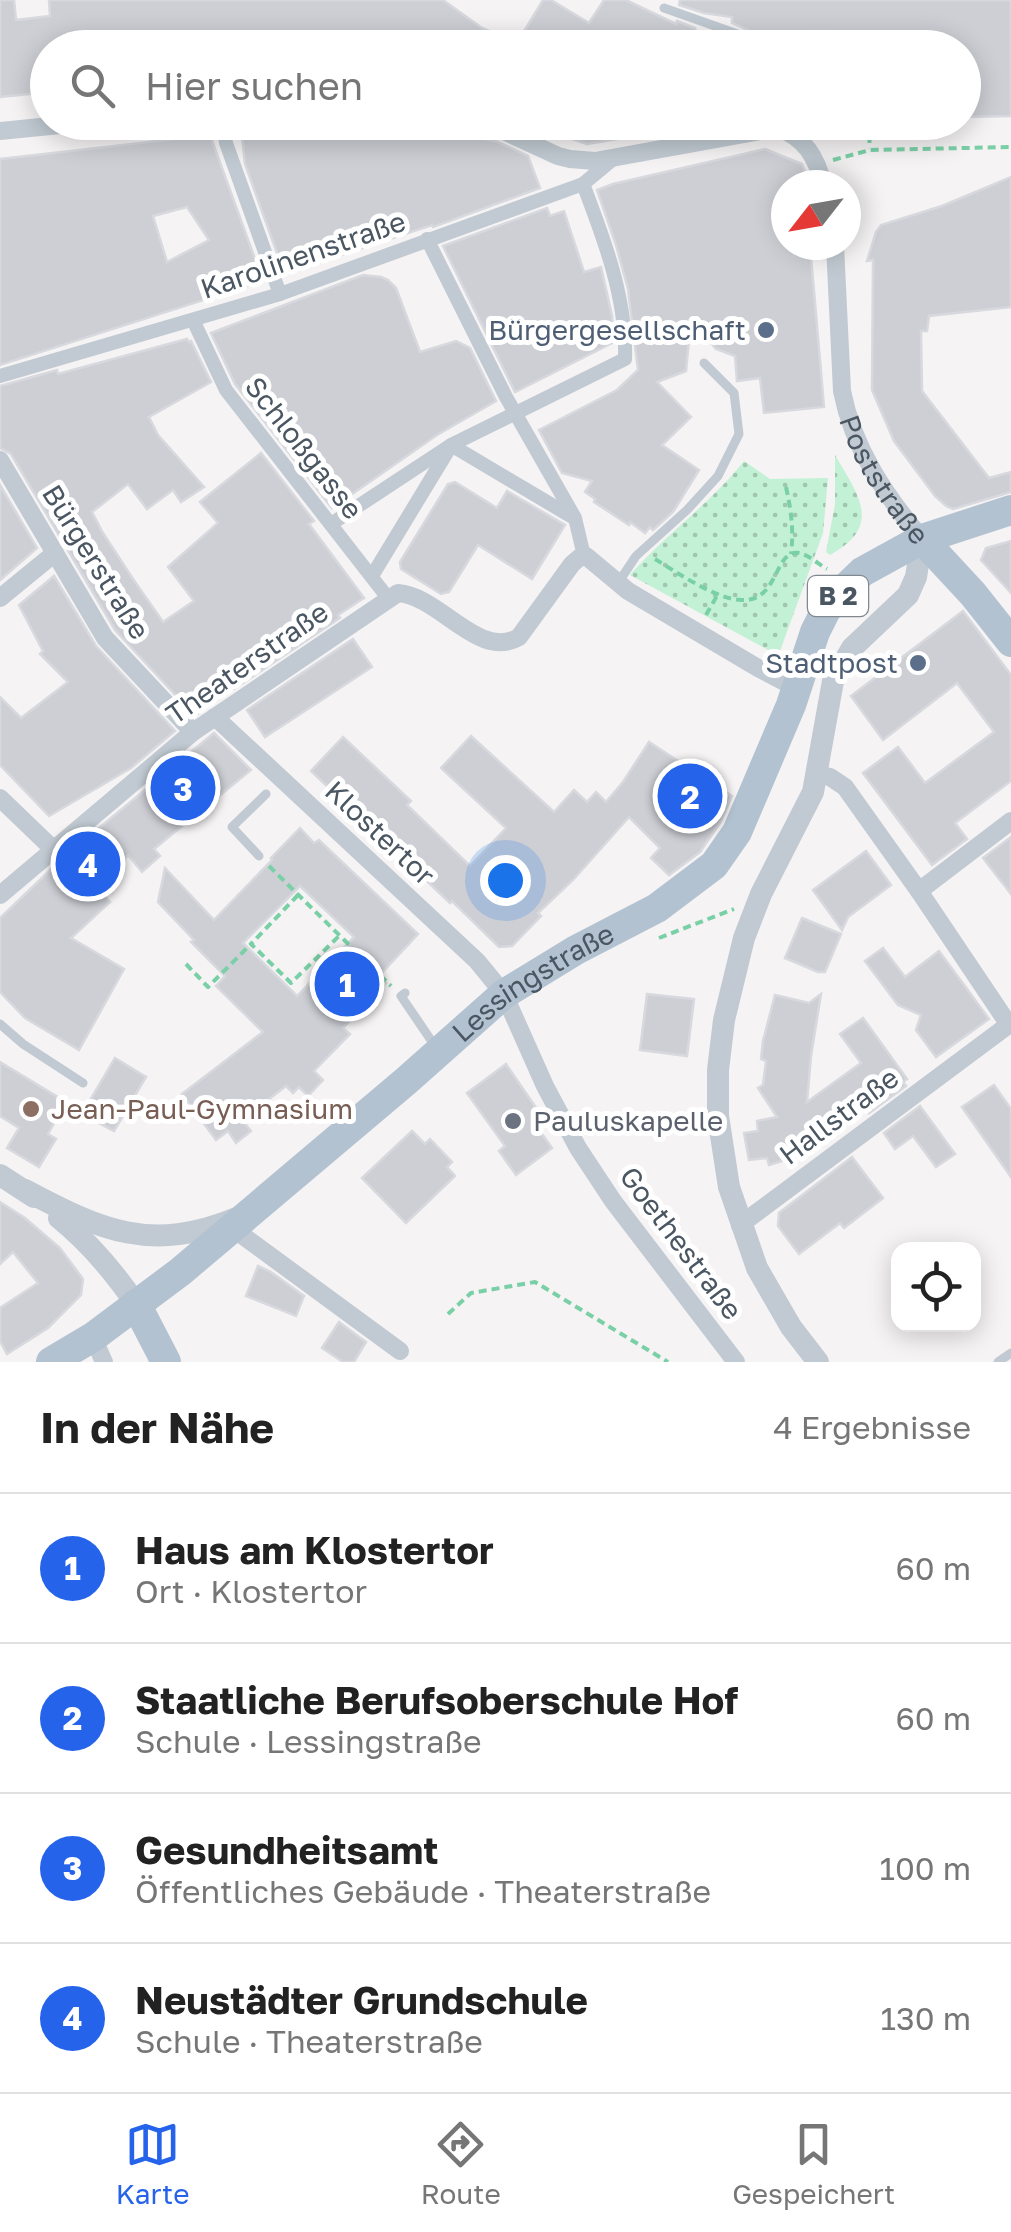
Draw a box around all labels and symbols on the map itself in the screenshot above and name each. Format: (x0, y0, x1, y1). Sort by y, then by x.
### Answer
north arrow (771, 170, 861, 260)
street label: Karolinenstraße (196, 204, 410, 305)
place label: Bürgergesellschaft (488, 313, 746, 346)
marker: Bürgergesellschaft (755, 319, 777, 341)
street label: Schloßgasse (239, 370, 370, 525)
street label: Poststraße (833, 410, 936, 550)
street label: Bürgerstraße (36, 478, 157, 645)
road number: B 2 (808, 576, 868, 616)
street label: Theaterstraße (160, 595, 334, 731)
place label: Stadtpost (765, 646, 898, 679)
marker: Stadtpost (907, 652, 929, 674)
pin: 3 (150, 750, 216, 826)
pin: 2 (658, 758, 722, 834)
street label: Klostertor (319, 774, 442, 892)
pin: 4 (56, 826, 120, 902)
your location (480, 855, 531, 906)
street label: Lessingstraße (445, 916, 619, 1048)
pin: 1 (314, 946, 380, 1022)
street label: Hallstraße (773, 1060, 905, 1171)
place label: Jean-Paul-Gymnasium (51, 1092, 353, 1125)
marker: Jean-Paul-Gymnasium (20, 1098, 42, 1120)
place label: Pauluskapelle (533, 1104, 723, 1137)
marker: Pauluskapelle (502, 1110, 524, 1132)
street label: Goethestraße (613, 1160, 749, 1325)

